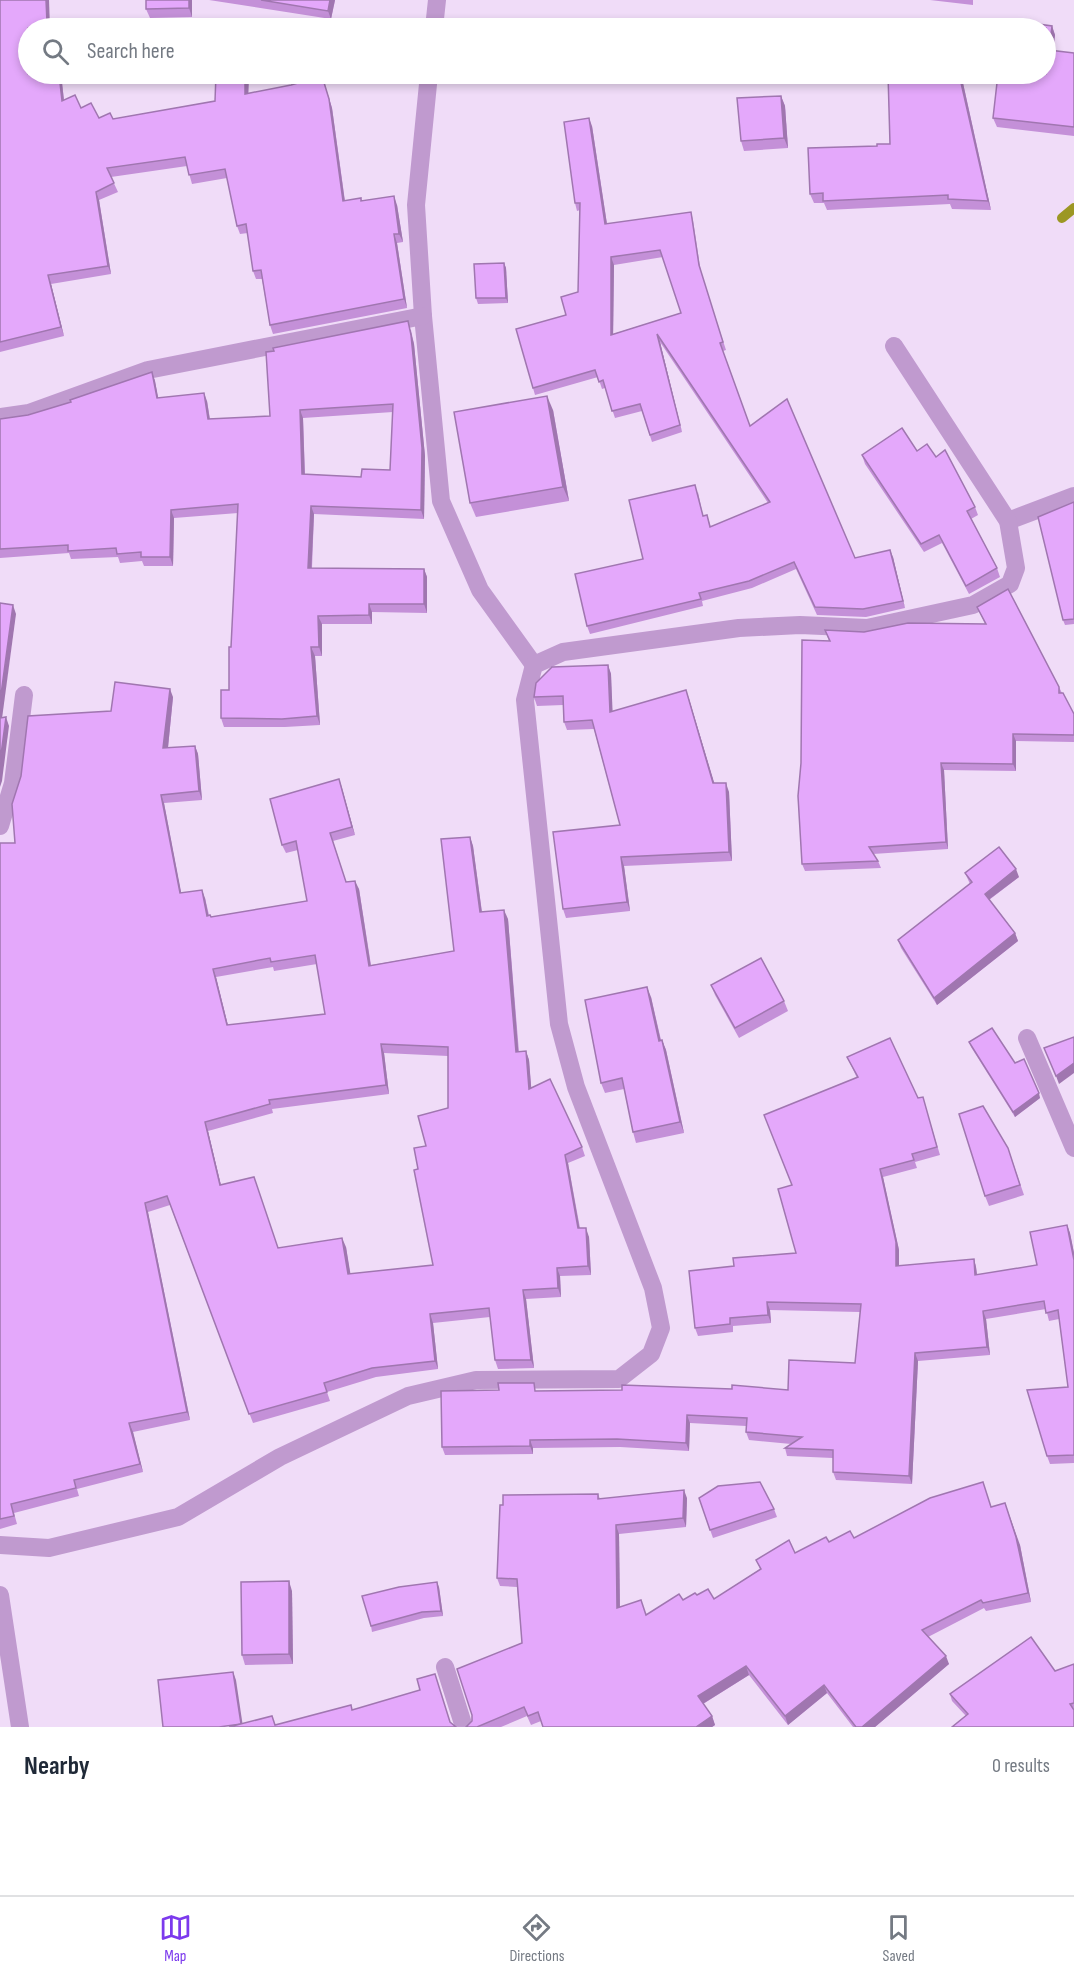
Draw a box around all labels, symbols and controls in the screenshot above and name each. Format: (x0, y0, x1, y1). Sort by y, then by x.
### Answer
search box (18, 18, 1056, 84)
icon: search (39, 35, 72, 68)
text: Search here (87, 38, 174, 65)
text: Nearby (24, 1751, 90, 1782)
text: 0 results (992, 1754, 1050, 1778)
tab: Map (159, 1911, 192, 1966)
tab: Directions (509, 1911, 565, 1966)
tab: Saved (882, 1911, 915, 1966)

